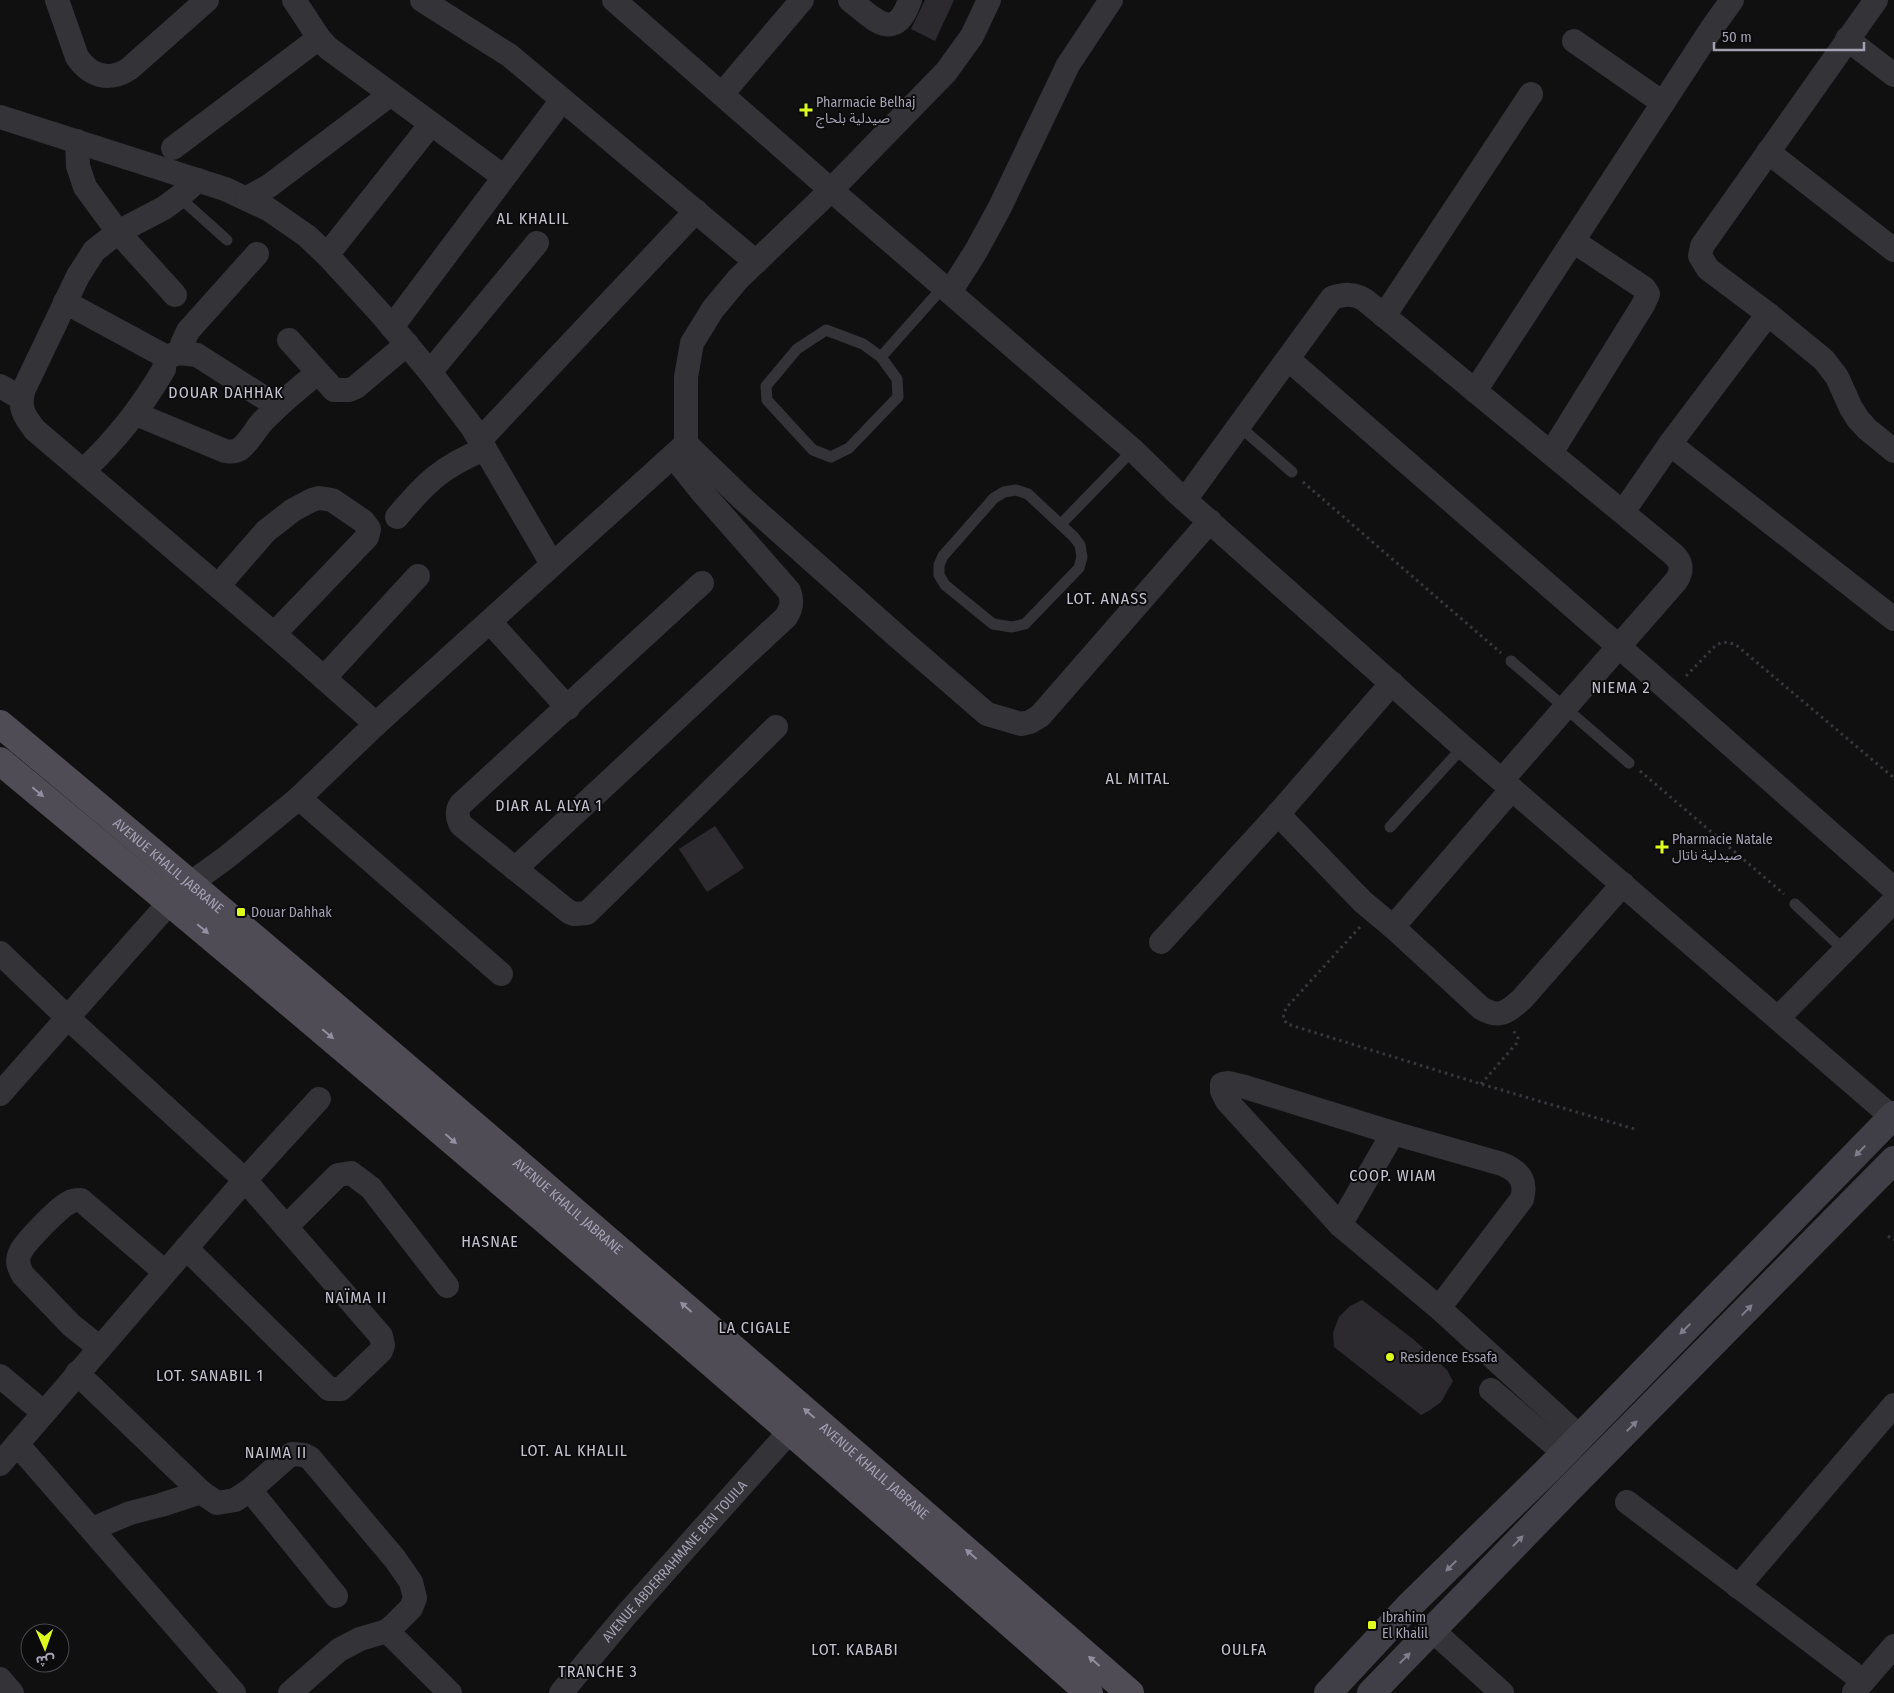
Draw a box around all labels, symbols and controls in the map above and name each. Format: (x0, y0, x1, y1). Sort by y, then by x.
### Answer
scale bar (1714, 20, 1864, 52)
text: 50 m (1722, 28, 1752, 46)
place label: Pharmacie Belhaj صيدلية بلحاج (816, 94, 915, 129)
marker: Pharmacie Belhaj صيدلية بلحاج (800, 104, 812, 116)
district label: AL KHALIL (496, 209, 570, 228)
district label: DOUAR DAHHAK (168, 383, 284, 402)
district label: LOT. ANASS (1066, 589, 1148, 608)
district label: NIEMA 2 (1591, 678, 1651, 697)
district label: AL MITAL (1106, 769, 1170, 788)
one-way arrow (31, 786, 43, 798)
district label: DIAR AL ALYA 1 (495, 796, 603, 815)
street label: AVENUE KHALIL JABRANE (110, 814, 227, 917)
place label: Pharmacie Natale صيدلية ناتال (1672, 831, 1773, 864)
marker: Pharmacie Natale صيدلية ناتال (1656, 841, 1668, 853)
place label: Douar Dahhak (251, 904, 332, 921)
marker: Douar Dahhak (235, 906, 247, 918)
one-way arrow (196, 924, 209, 935)
one-way arrow (321, 1028, 334, 1039)
one-way arrow (444, 1134, 457, 1145)
one-way arrow (1854, 1144, 1866, 1156)
street label: AVENUE KHALIL JABRANE (510, 1154, 627, 1258)
district label: COOP. WIAM (1349, 1166, 1437, 1185)
district label: HASNAE (461, 1232, 519, 1251)
district label: NAÏMA II (325, 1288, 387, 1307)
one-way arrow (680, 1301, 692, 1313)
one-way arrow (1741, 1305, 1753, 1317)
district label: LA CIGALE (719, 1318, 791, 1337)
one-way arrow (1680, 1323, 1692, 1335)
place label: Residence Essafa (1400, 1349, 1498, 1366)
marker: Residence Essafa (1384, 1351, 1396, 1363)
district label: LOT. SANABIL 1 (156, 1366, 264, 1385)
one-way arrow (803, 1407, 815, 1419)
street label: AVENUE KHALIL JABRANE (816, 1419, 933, 1523)
one-way arrow (1626, 1420, 1638, 1432)
district label: LOT. AL KHALIL (520, 1441, 628, 1460)
district label: NAIMA II (245, 1443, 307, 1462)
street label: AVENUE ABDERRAHMANE BEN TOUILA (598, 1476, 751, 1646)
one-way arrow (1512, 1536, 1524, 1548)
one-way arrow (966, 1548, 978, 1560)
one-way arrow (1445, 1559, 1457, 1571)
place label: Ibrahim El Khalil (1382, 1609, 1428, 1642)
marker: Ibrahim El Khalil (1366, 1619, 1378, 1631)
north arrow (20, 1623, 70, 1673)
district label: LOT. KABABI (811, 1640, 899, 1659)
district label: OULFA (1221, 1640, 1267, 1659)
text: ش (36, 1652, 55, 1669)
one-way arrow (1399, 1653, 1411, 1665)
one-way arrow (1088, 1655, 1100, 1667)
district label: TRANCHE 3 (558, 1662, 638, 1681)

